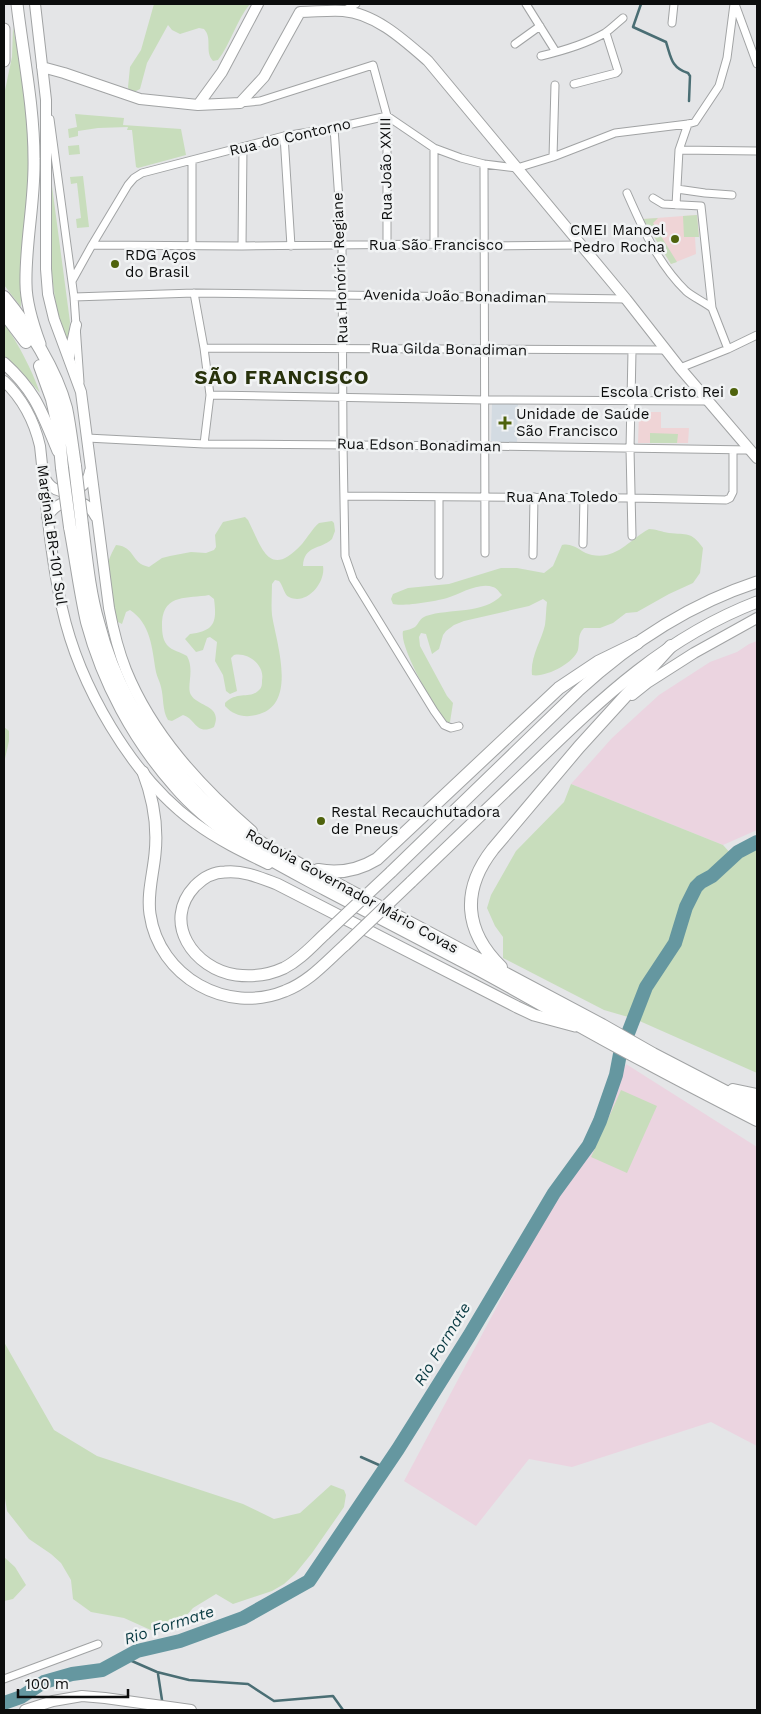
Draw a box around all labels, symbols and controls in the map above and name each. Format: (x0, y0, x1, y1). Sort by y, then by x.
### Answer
street label: Rua do Contorno (228, 114, 352, 160)
street label: Rua João XXIII (376, 117, 396, 221)
street label: Rua Honório Regiane (328, 192, 352, 344)
place label: CMEI Manoel Pedro Rocha (570, 221, 666, 256)
marker: CMEI Manoel Pedro Rocha (669, 233, 681, 245)
street label: Rua São Francisco (369, 236, 503, 254)
place label: RDG Aços do Brasil (125, 246, 196, 281)
marker: RDG Aços do Brasil (109, 258, 121, 270)
street label: Avenida João Bonadiman (363, 285, 547, 307)
street label: Rua Gilda Bonadiman (371, 339, 527, 359)
district label: SÃO FRANCISCO (195, 365, 369, 389)
place label: Escola Cristo Rei (600, 383, 724, 401)
marker: Escola Cristo Rei (728, 386, 740, 398)
place label: Unidade de Saúde São Francisco (516, 405, 649, 440)
marker: Unidade de Saúde São Francisco (498, 416, 512, 430)
street label: Rua Edson Bonadiman (337, 435, 501, 455)
street label: Marginal BR-101 Sul (33, 464, 71, 607)
street label: Rua Ana Toledo (506, 488, 618, 506)
place label: Restal Recauchutadora de Pneus (331, 803, 501, 838)
marker: Restal Recauchutadora de Pneus (315, 815, 327, 827)
street label: Rodovia Governador Mário Covas (242, 825, 462, 957)
water label: Rio Formate (410, 1299, 474, 1389)
water label: Rio Formate (121, 1601, 217, 1649)
scale bar (18, 1666, 128, 1698)
text: 100 m (25, 1675, 69, 1693)

